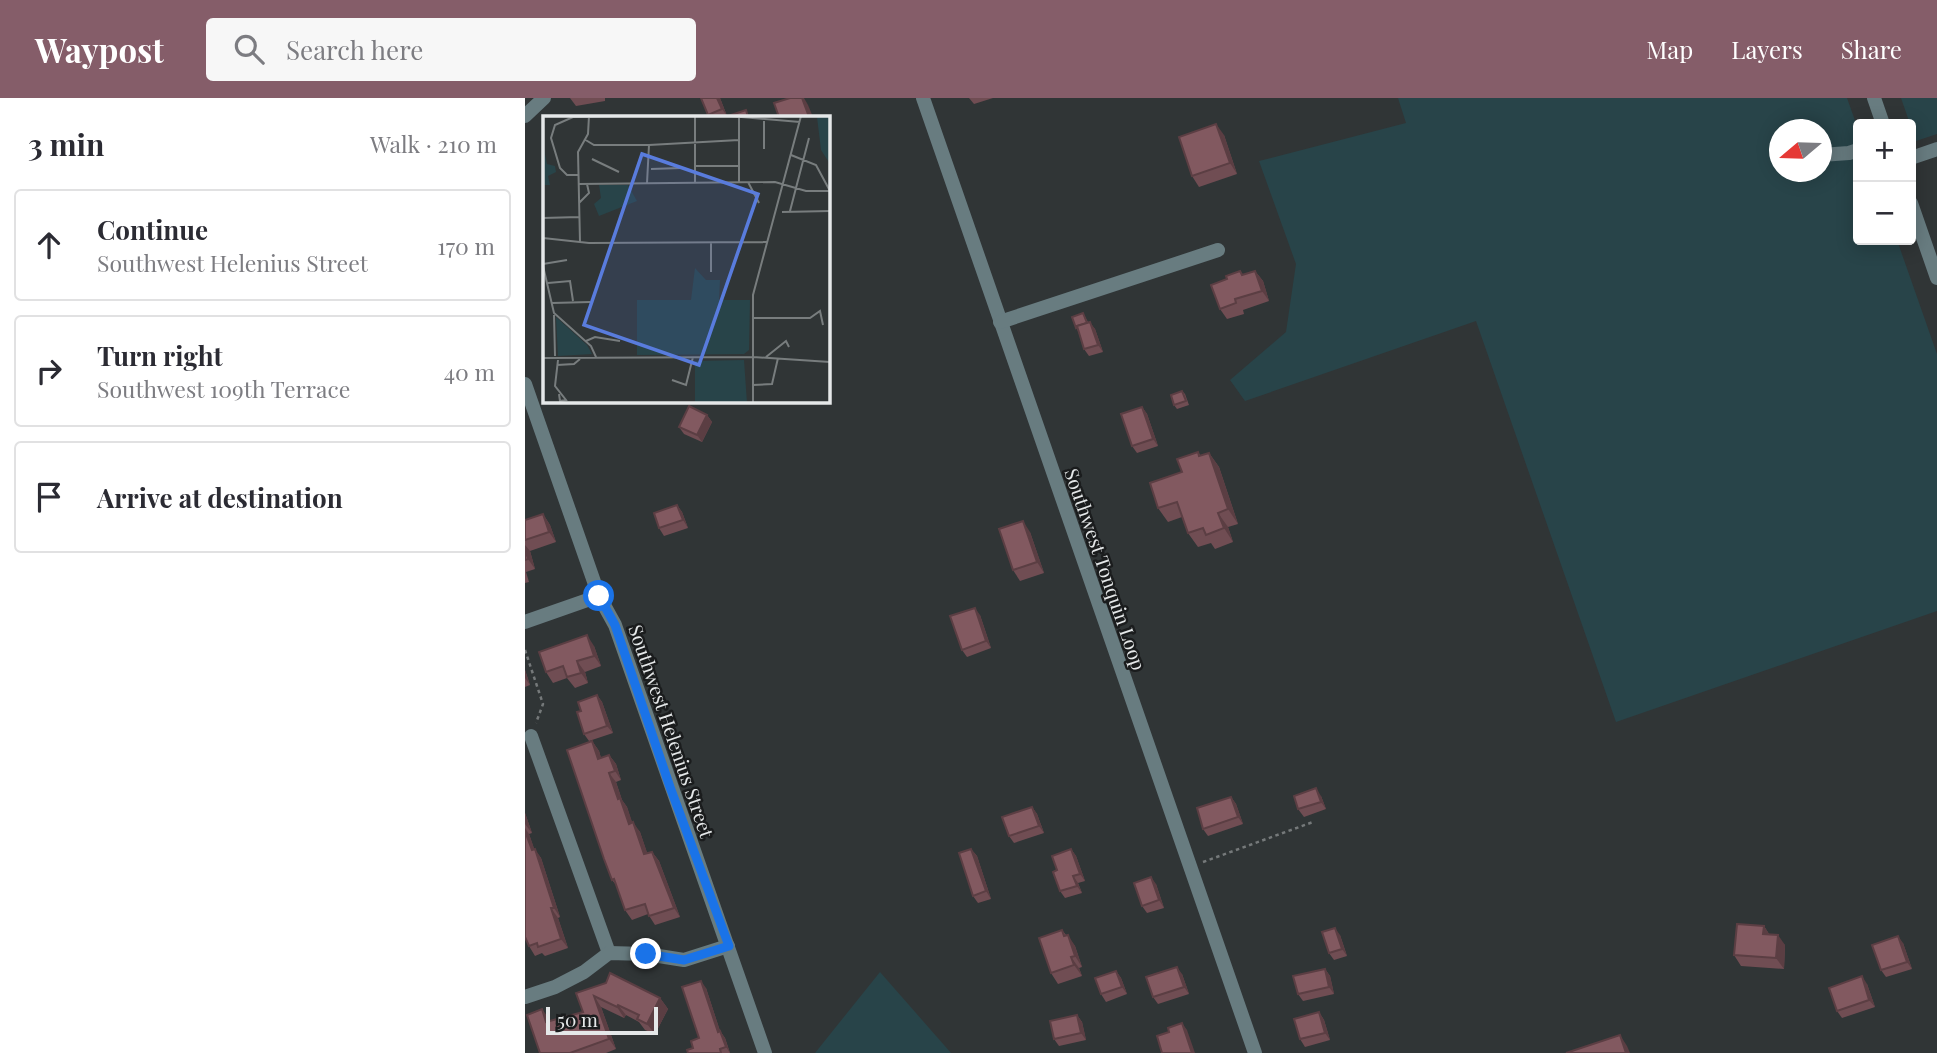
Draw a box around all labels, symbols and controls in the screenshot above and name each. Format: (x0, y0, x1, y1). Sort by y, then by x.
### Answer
search box (206, 18, 696, 81)
text: Waypost (35, 27, 164, 71)
icon: search (230, 30, 268, 68)
text: Search here (286, 32, 423, 67)
text: Map (1647, 33, 1693, 65)
text: Layers (1731, 33, 1803, 65)
text: Share (1841, 33, 1902, 65)
inset map (543, 116, 829, 402)
north arrow (1769, 119, 1832, 182)
map controls (1853, 119, 1916, 245)
button: + (1853, 119, 1916, 182)
text: 3 min (28, 124, 104, 164)
text: Walk · 210 m (370, 128, 497, 159)
button: − (1853, 182, 1916, 245)
text: Continue (97, 212, 208, 247)
icon: ahead (30, 226, 68, 264)
text: 170 m (437, 230, 495, 261)
text: Southwest Helenius Street (97, 247, 368, 278)
text: Turn right (97, 338, 223, 373)
icon: right (30, 352, 68, 390)
text: 40 m (444, 356, 495, 387)
text: Southwest 109th Terrace (97, 373, 350, 404)
street label: Southwest Tonquin Loop (1059, 465, 1153, 673)
icon: arrive (30, 478, 68, 516)
text: Arrive at destination (97, 480, 343, 515)
route start (583, 580, 614, 611)
street label: Southwest Helenius Street (623, 621, 721, 841)
route end (630, 938, 661, 969)
scale bar (546, 1004, 658, 1036)
text: 50 m (557, 1006, 598, 1032)

